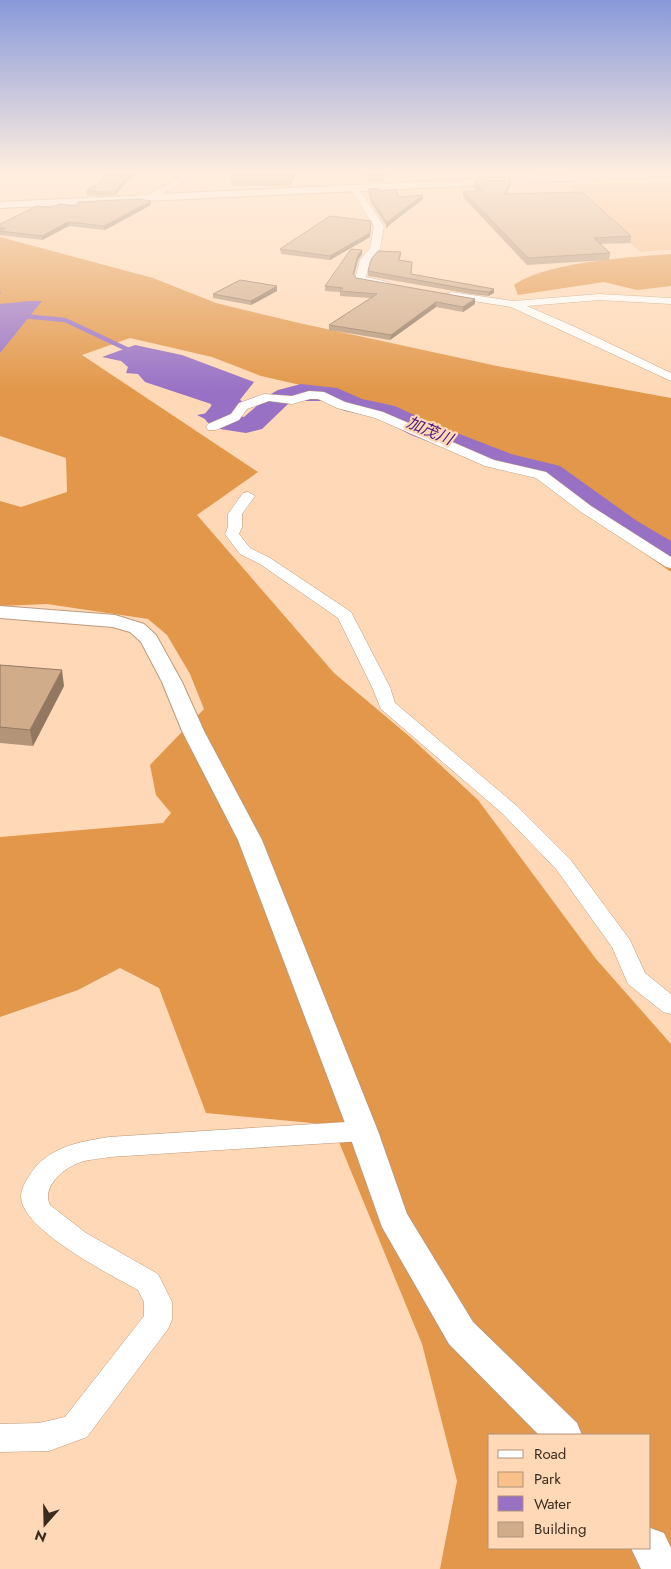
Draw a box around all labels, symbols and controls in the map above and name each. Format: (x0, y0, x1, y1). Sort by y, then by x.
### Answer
water label: 加茂川 (403, 410, 458, 451)
legend (488, 1434, 651, 1549)
text: Road (534, 1443, 566, 1465)
text: Park (534, 1468, 561, 1490)
text: Water (534, 1493, 572, 1515)
north arrow (20, 1499, 70, 1549)
text: Building (534, 1518, 586, 1540)
text: N (32, 1525, 49, 1548)

